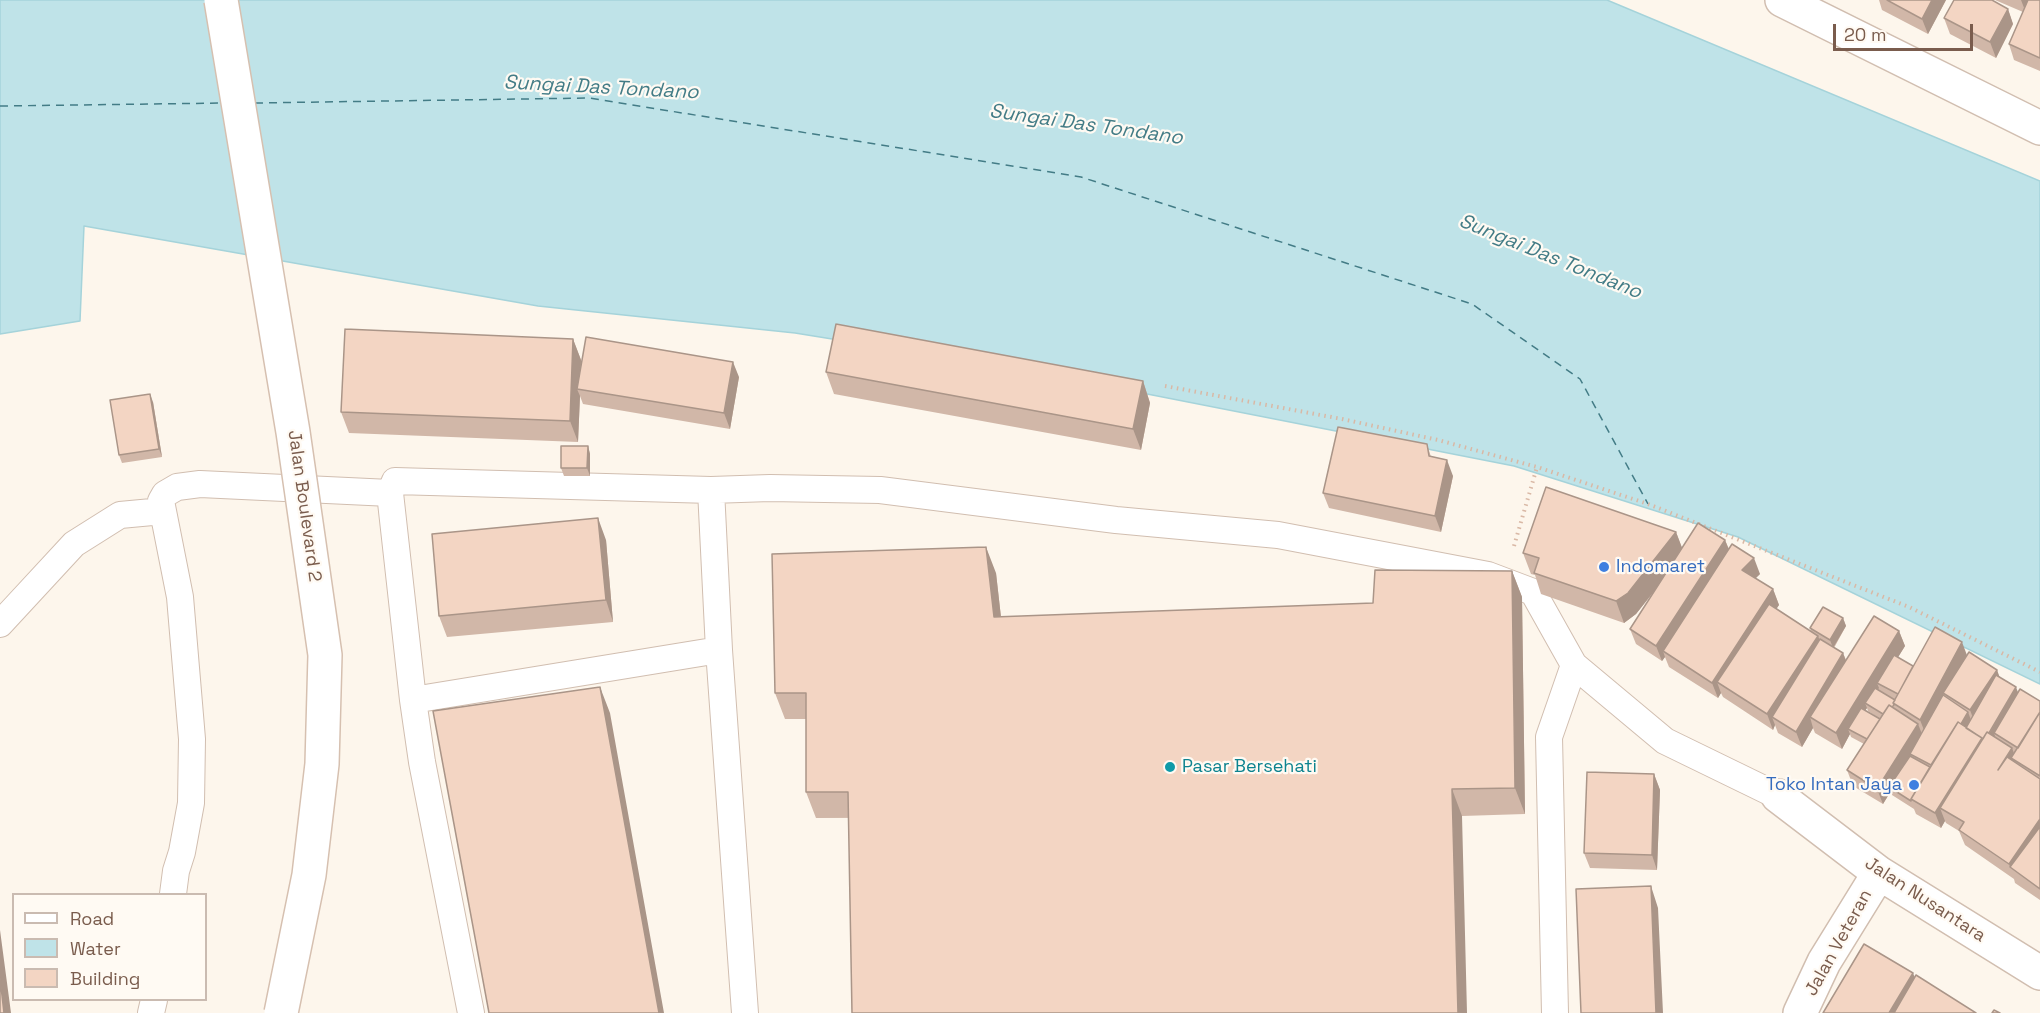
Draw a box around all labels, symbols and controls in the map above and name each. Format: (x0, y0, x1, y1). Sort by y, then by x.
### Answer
scale bar (1836, 12, 1976, 50)
text: 20 m (1844, 23, 1887, 46)
water label: Sungai Das Tondano (503, 71, 699, 105)
water label: Sungai Das Tondano (988, 100, 1184, 150)
water label: Sungai Das Tondano (1455, 209, 1645, 305)
street label: Jalan Boulevard 2 (283, 429, 325, 583)
place label: Indomaret (1616, 556, 1705, 578)
marker: Indomaret (1597, 560, 1611, 574)
place label: Pasar Bersehati (1182, 756, 1317, 778)
marker: Pasar Bersehati (1163, 760, 1177, 774)
place label: Toko Intan Jaya (1766, 774, 1902, 796)
marker: Toko Intan Jaya (1907, 778, 1921, 792)
street label: Jalan Nusantara (1860, 853, 1990, 947)
street label: Jalan Veteran (1801, 886, 1877, 1000)
legend (12, 893, 207, 1001)
text: Road (70, 907, 114, 930)
text: Water (70, 937, 121, 960)
text: Building (70, 967, 140, 990)

